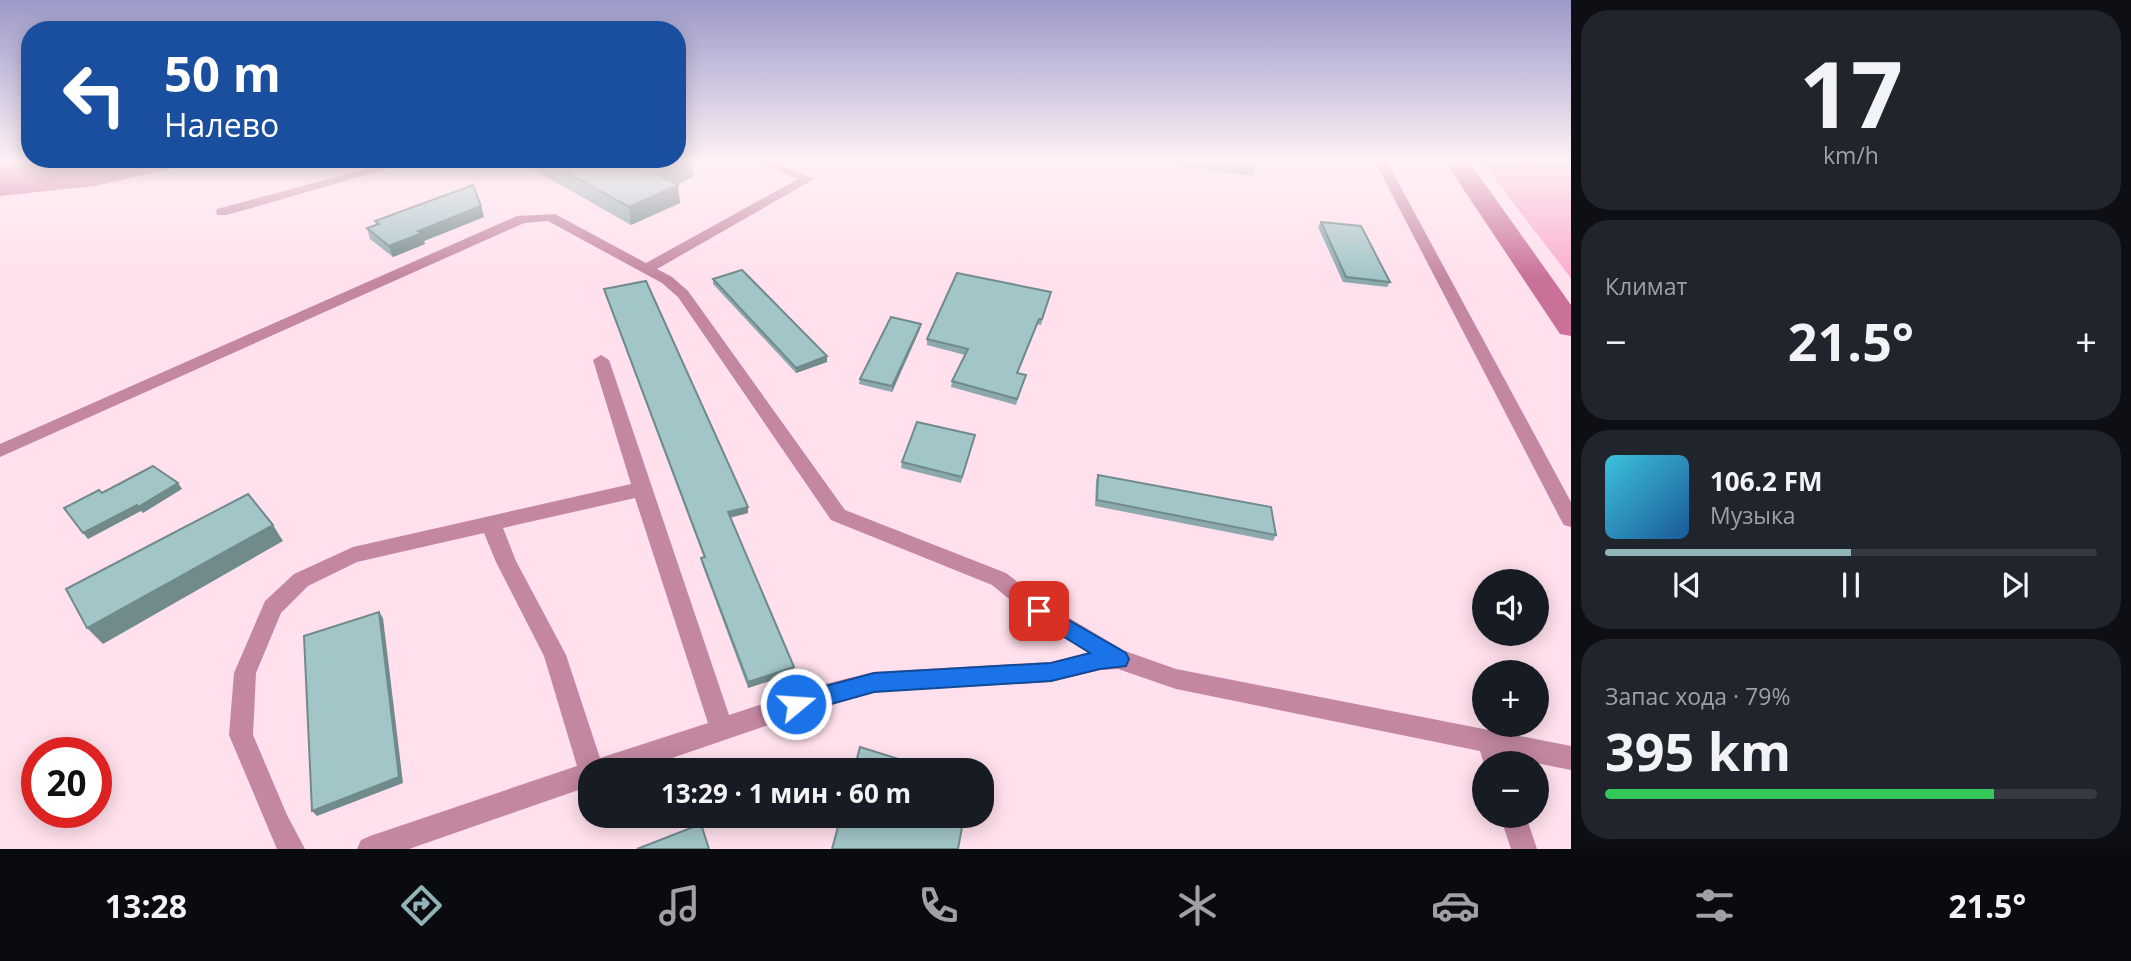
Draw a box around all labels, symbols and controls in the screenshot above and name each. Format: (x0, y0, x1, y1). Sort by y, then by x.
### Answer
text: 17 (1799, 31, 1903, 155)
text: 50 m (164, 40, 281, 106)
icon: left (49, 49, 140, 140)
text: Налево (164, 103, 279, 146)
text: km/h (1823, 139, 1879, 171)
text: Климат (1605, 270, 1687, 302)
text: 21.5° (1788, 305, 1914, 376)
text: − (1605, 315, 1627, 367)
text: + (2075, 315, 2097, 367)
text: 106.2 FM (1710, 463, 1822, 499)
text: Музыка (1710, 499, 1796, 531)
icon: previous (1668, 566, 1706, 604)
icon: pause (1832, 566, 1870, 604)
icon: next (1996, 566, 2034, 604)
map controls (1472, 569, 1549, 828)
button: sound (1472, 569, 1549, 646)
pin (1009, 581, 1069, 641)
icon: arrive (1020, 592, 1058, 630)
button: + (1472, 660, 1549, 737)
position arrow (759, 667, 833, 741)
text: Запас хода · 79% (1605, 680, 1790, 712)
text: 395 km (1605, 715, 1791, 786)
speed limit sign: 20 (21, 737, 112, 828)
button: − (1472, 751, 1549, 828)
text: 13:29 · 1 мин · 60 m (661, 775, 911, 811)
icon: directions (397, 881, 446, 930)
icon: music (655, 881, 704, 930)
icon: phone (914, 881, 963, 930)
icon: climate (1173, 881, 1222, 930)
icon: car (1431, 881, 1480, 930)
icon: filters (1690, 881, 1739, 930)
text: 13:28 (105, 884, 187, 927)
text: 21.5° (1948, 884, 2026, 927)

